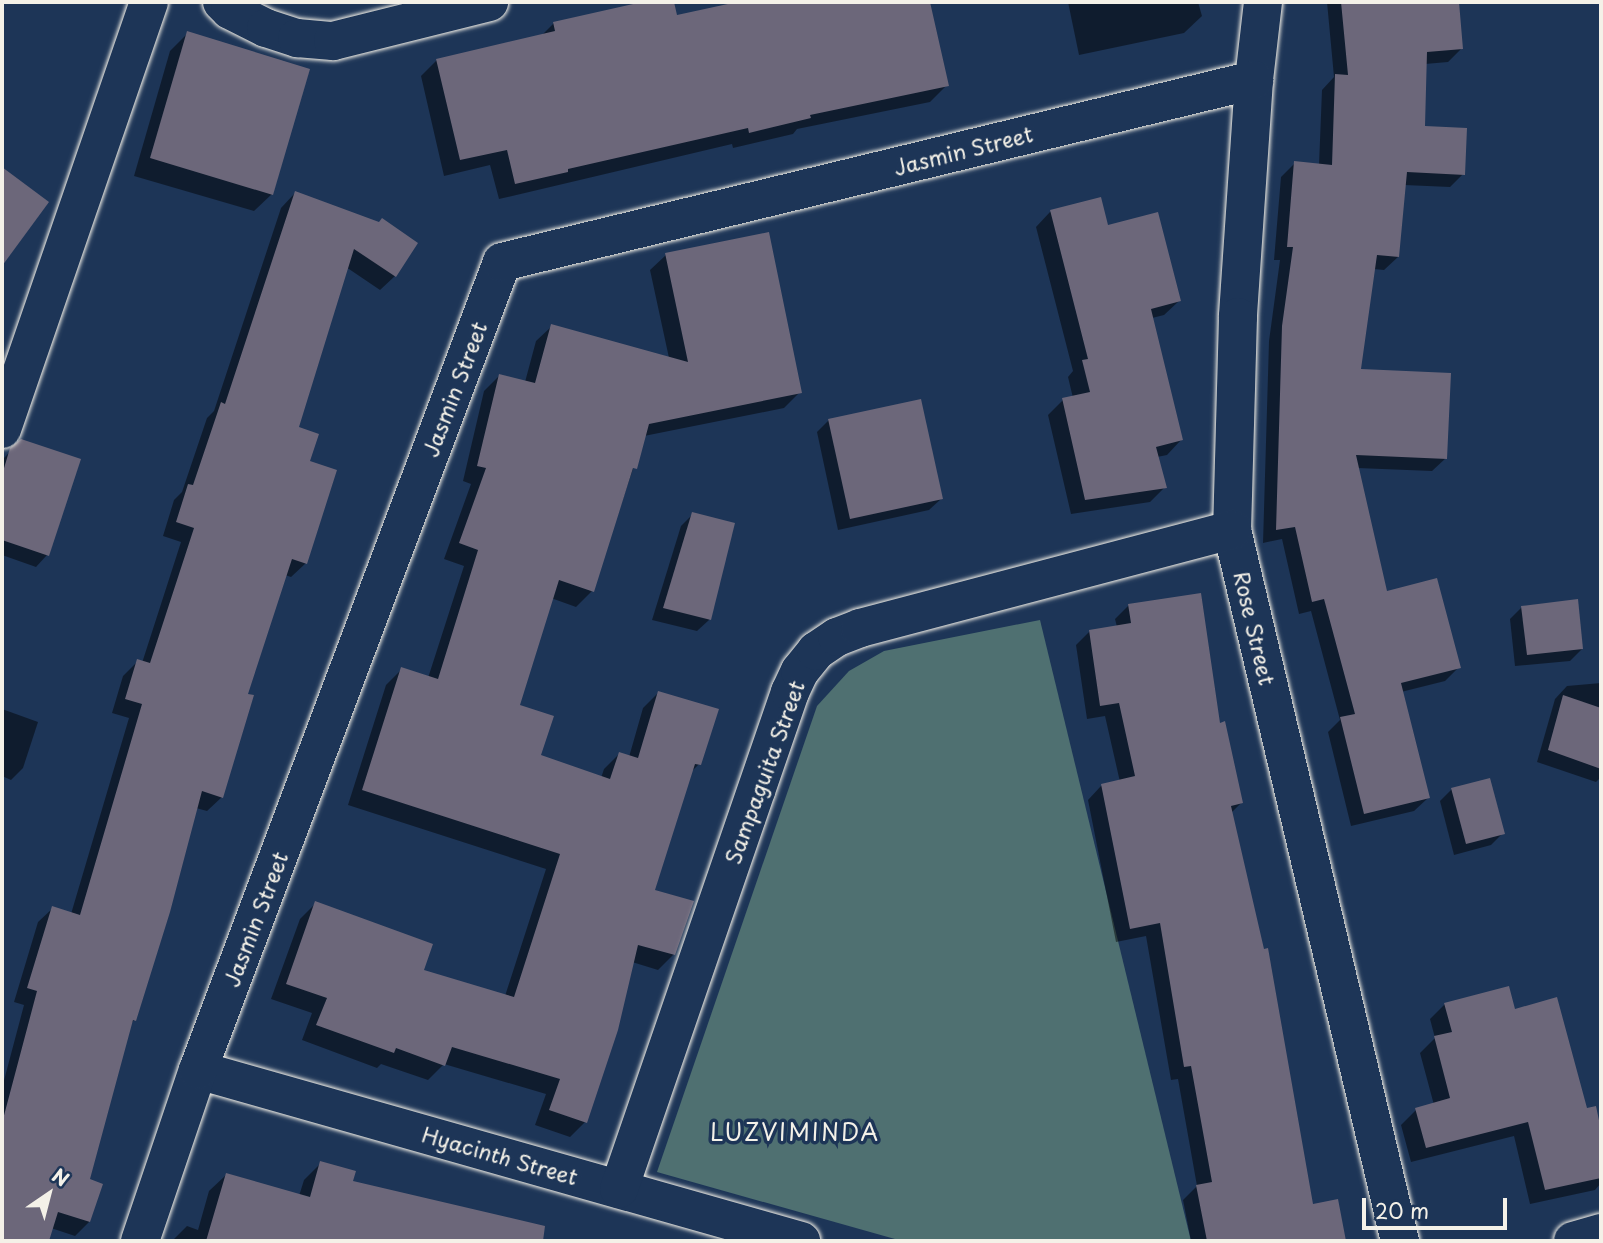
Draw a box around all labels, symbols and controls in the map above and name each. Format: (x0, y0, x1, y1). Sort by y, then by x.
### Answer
street label: Jasmin Street (891, 121, 1035, 179)
street label: Jasmin Street (417, 318, 491, 460)
street label: Rose Street (1230, 569, 1280, 687)
street label: Sampaguita Street (719, 677, 809, 867)
street label: Jasmin Street (218, 848, 292, 990)
district label: LUZVIMINDA (713, 1118, 877, 1146)
street label: Hyacinth Street (419, 1121, 581, 1189)
north arrow (14, 1159, 84, 1229)
text: N (47, 1161, 75, 1193)
scale bar (1365, 1184, 1510, 1228)
text: 20 m (1375, 1194, 1429, 1226)

